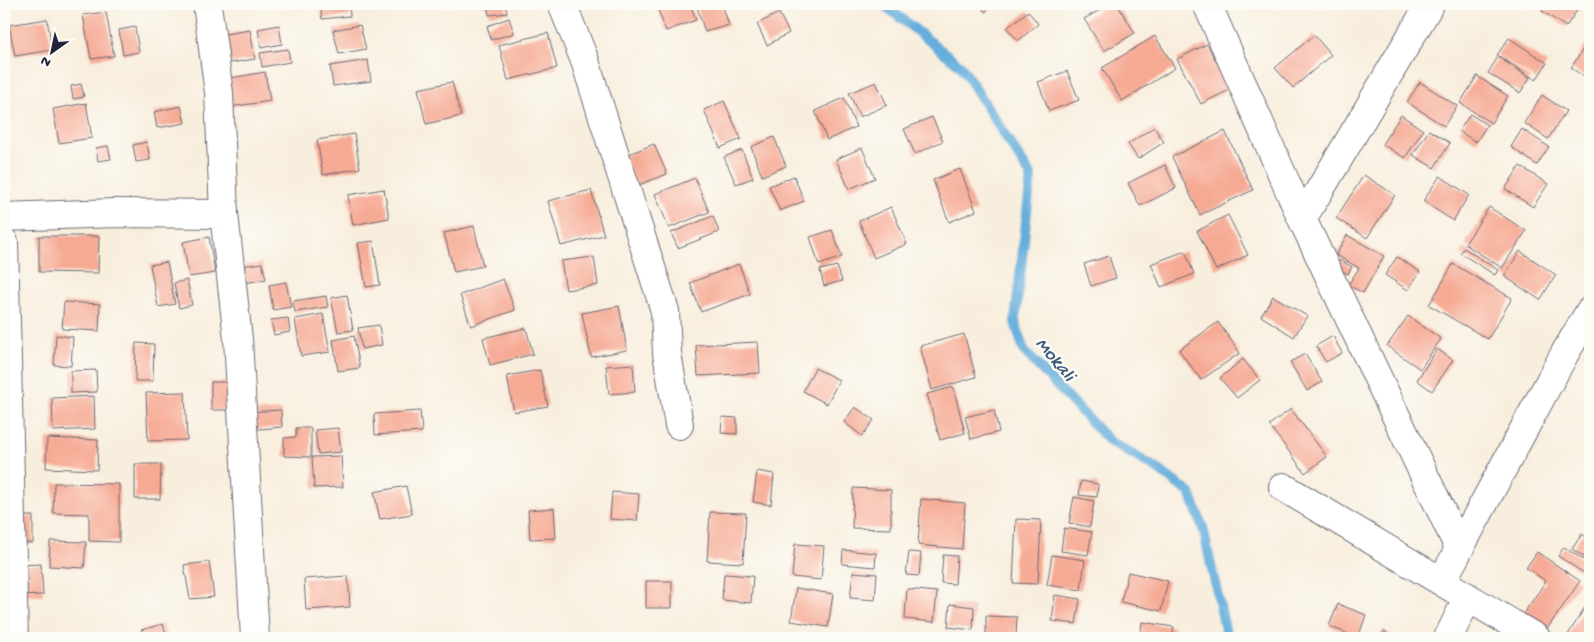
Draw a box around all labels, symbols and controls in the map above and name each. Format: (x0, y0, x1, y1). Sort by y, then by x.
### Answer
north arrow (28, 28, 78, 78)
text: N (38, 51, 55, 70)
water label: Mokali (1029, 334, 1081, 388)

